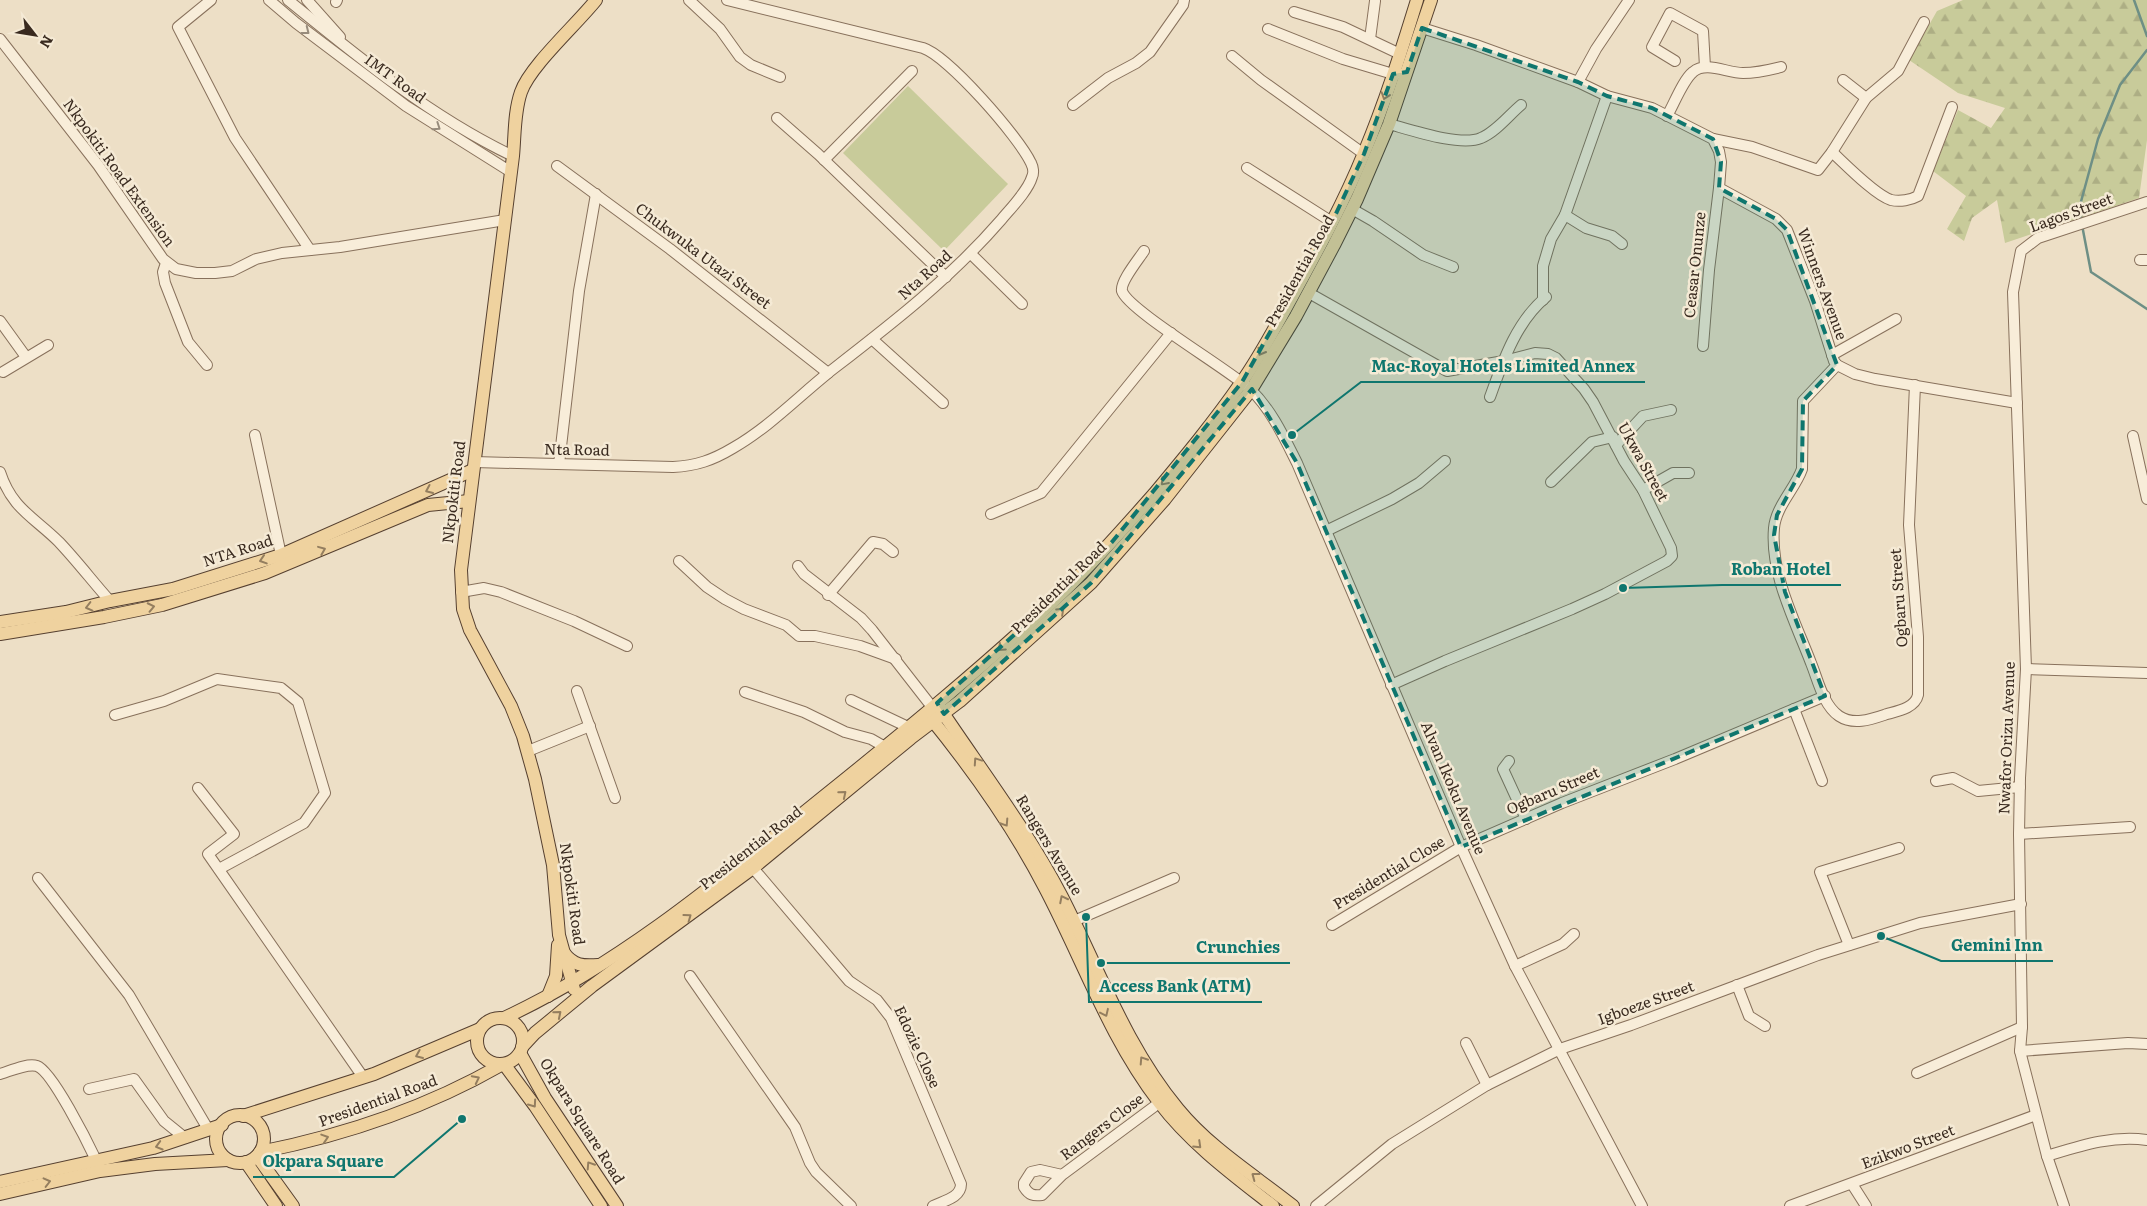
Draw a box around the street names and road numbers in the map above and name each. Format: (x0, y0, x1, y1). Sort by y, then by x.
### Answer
street label: IMT Road (360, 48, 432, 108)
street label: Nkpokiti Road Extension (59, 93, 182, 251)
street label: Lagos Street (2026, 186, 2115, 237)
street label: Chukwuka Utazi Street (631, 196, 777, 314)
street label: Presidential Road (1258, 210, 1339, 331)
street label: Ceasar Onunze (1677, 210, 1711, 319)
street label: Winners Avenue (1792, 224, 1854, 343)
street label: Nta Road (892, 243, 956, 304)
street label: Ukwa Street (1613, 417, 1676, 505)
street label: Nta Road (544, 436, 610, 461)
street label: Nkpokiti Road (435, 439, 470, 545)
street label: NTA Road (199, 527, 276, 572)
street label: Presidential Road (1005, 535, 1111, 639)
street label: Ogbaru Street (1883, 548, 1912, 648)
street label: Nwafor Orizu Avenue (1991, 661, 2020, 815)
street label: Alvan Ikoku Avenue (1416, 717, 1493, 858)
street label: Ogbaru Street (1502, 760, 1603, 820)
street label: Rangers Avenue (1011, 790, 1090, 899)
street label: Presidential Road (694, 799, 806, 894)
street label: Presidential Close (1328, 829, 1449, 914)
street label: Nkpokiti Road (555, 841, 592, 947)
street label: Igboeze Street (1594, 974, 1697, 1030)
street label: Edozie Close (889, 1001, 948, 1092)
street label: Okpara Square Road (535, 1053, 631, 1188)
street label: Presidential Road (315, 1067, 440, 1132)
street label: Rangers Close (1054, 1087, 1148, 1165)
street label: Ezikwo Street (1858, 1117, 1957, 1174)

